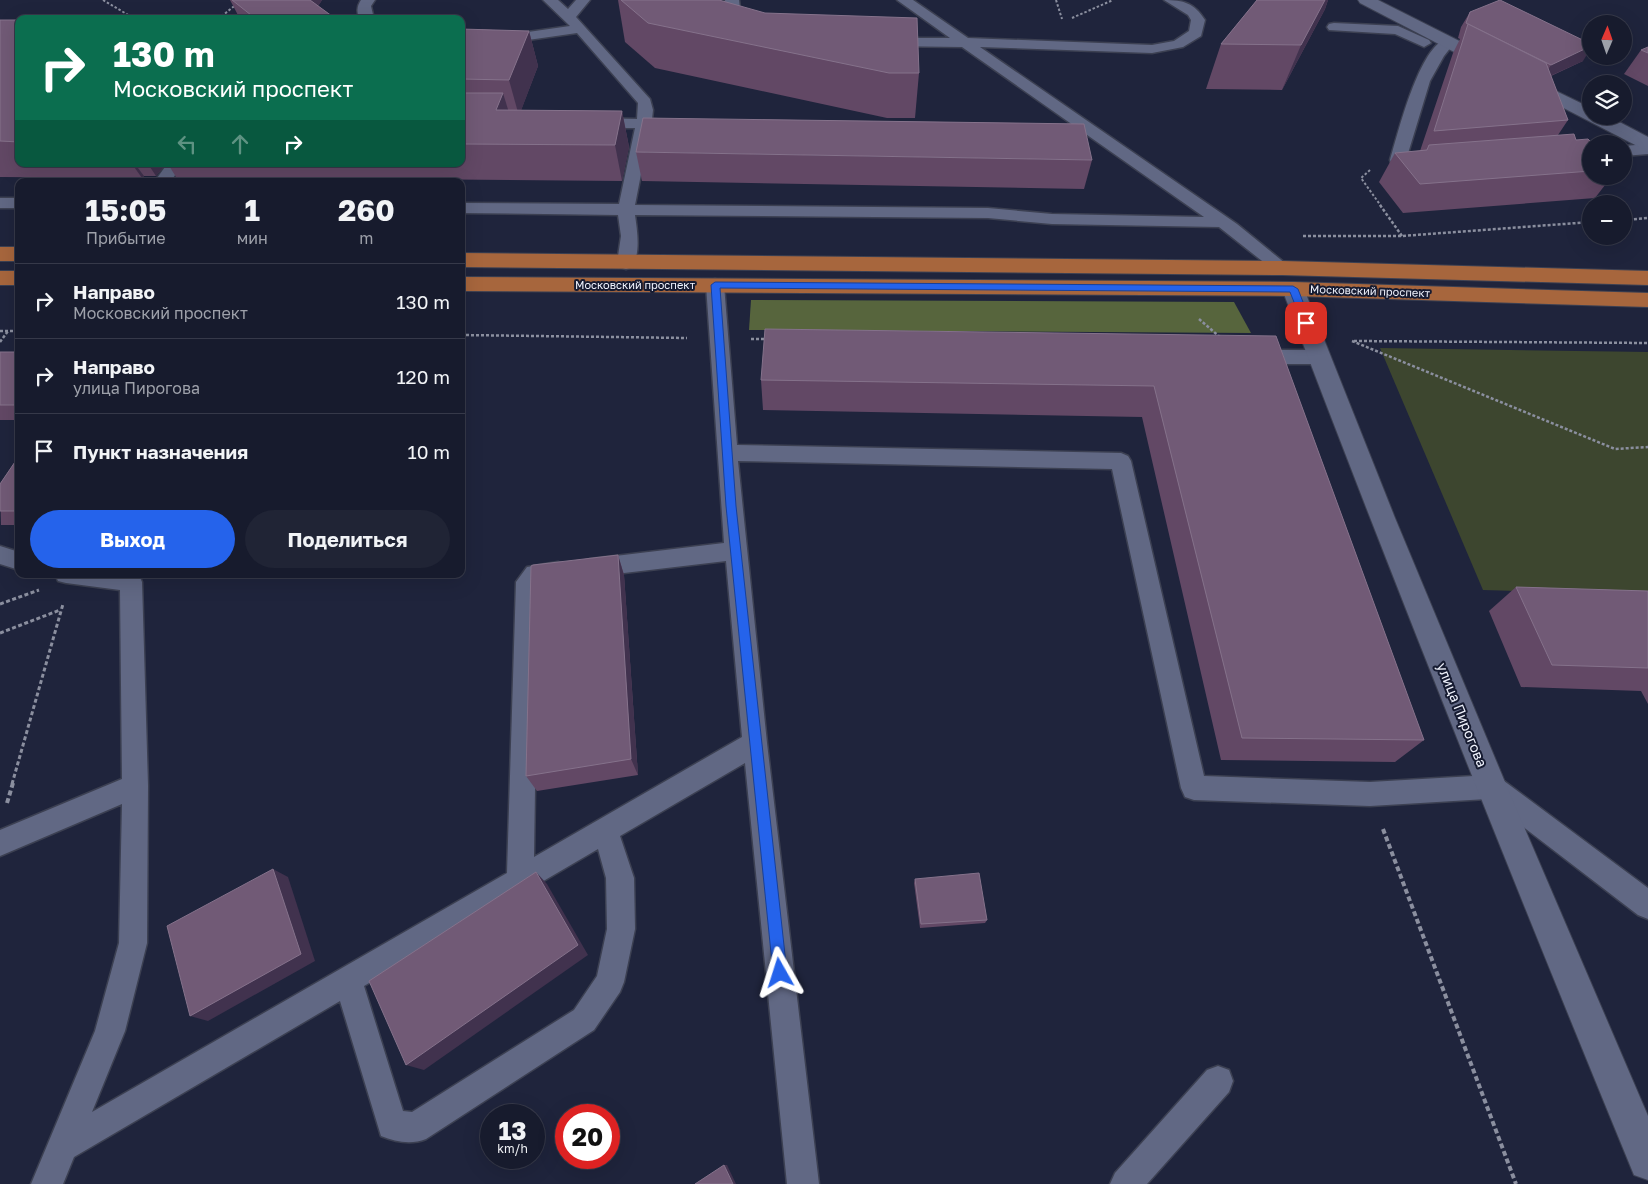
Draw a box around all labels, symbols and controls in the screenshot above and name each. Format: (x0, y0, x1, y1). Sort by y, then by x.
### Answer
north arrow (1582, 15, 1632, 65)
map controls (1582, 15, 1632, 245)
text: 130 m (113, 33, 215, 75)
icon: right (30, 35, 95, 100)
text: Московский проспект (113, 75, 353, 102)
button: layers (1582, 75, 1632, 125)
icon: left (173, 130, 201, 158)
icon: ahead (226, 130, 254, 158)
icon: right (279, 130, 307, 158)
button: + (1582, 135, 1632, 185)
text: 15:05 (85, 192, 166, 228)
text: 1 (244, 192, 260, 228)
text: 260 (338, 192, 395, 228)
button: − (1582, 195, 1632, 245)
text: Прибытие (86, 228, 166, 248)
text: мин (237, 228, 268, 248)
text: m (359, 228, 373, 248)
street label: Московский проспект (575, 278, 696, 291)
text: Направо (73, 280, 155, 303)
street label: Московский проспект (1310, 282, 1431, 299)
icon: right (30, 287, 58, 315)
text: 130 m (396, 290, 450, 313)
pin (1285, 302, 1327, 344)
text: Московский проспект (73, 303, 248, 323)
icon: arrive (1292, 309, 1320, 337)
text: Направо (73, 355, 155, 378)
icon: right (30, 362, 58, 390)
text: 120 m (396, 365, 450, 388)
text: улица Пирогова (73, 378, 200, 398)
icon: arrive (30, 437, 58, 465)
text: Пункт назначения (73, 440, 248, 463)
text: 10 m (407, 440, 450, 463)
button: Выход (30, 510, 235, 568)
button: Поделиться (245, 510, 450, 568)
street label: улица Пирогова (1434, 660, 1491, 769)
position arrow (753, 946, 805, 998)
speed limit sign: 20 (555, 1104, 620, 1169)
text: 13 (498, 1115, 527, 1146)
text: km/h (497, 1141, 528, 1156)

